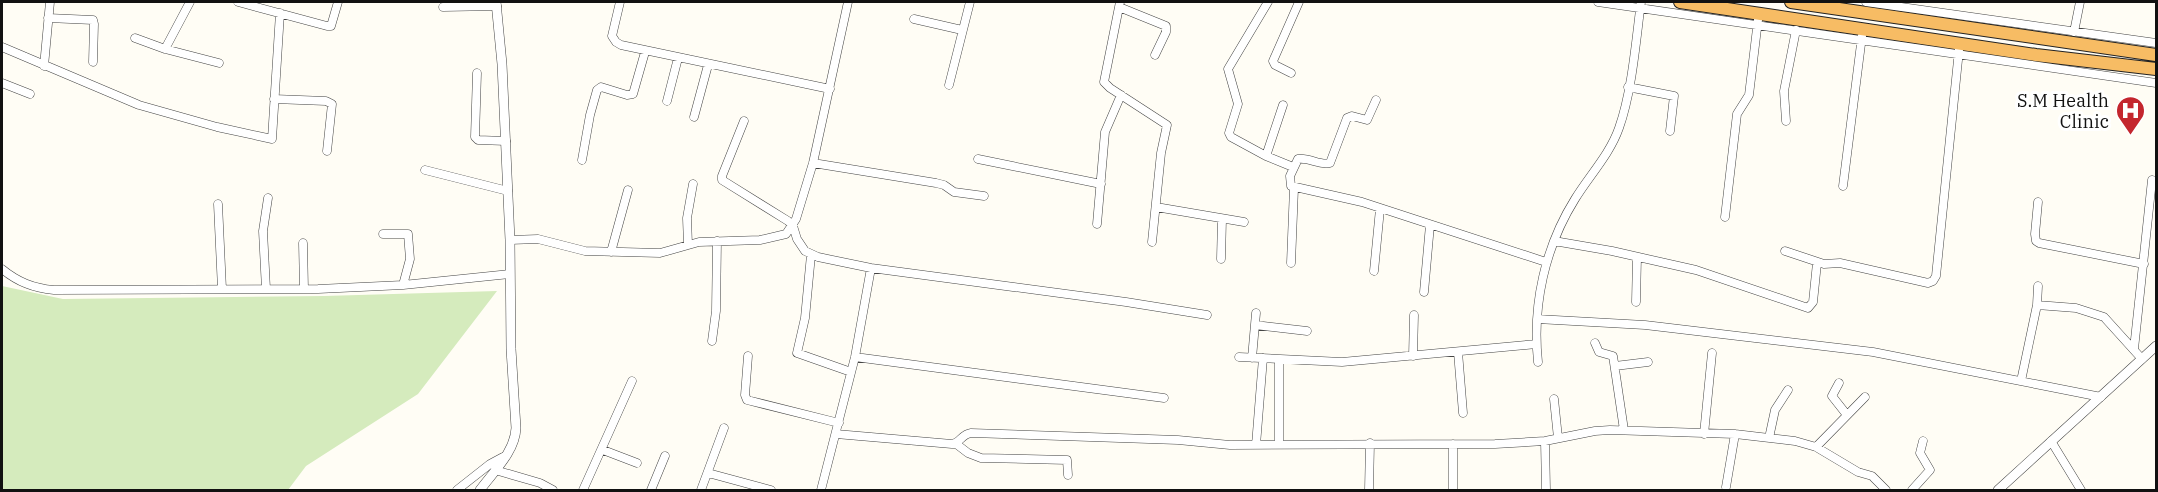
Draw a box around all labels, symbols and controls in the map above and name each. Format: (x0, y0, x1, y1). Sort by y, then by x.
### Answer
place label: S.M Health Clinic (2017, 89, 2109, 133)
hospital icon: S.M Health Clinic (2114, 94, 2146, 136)

